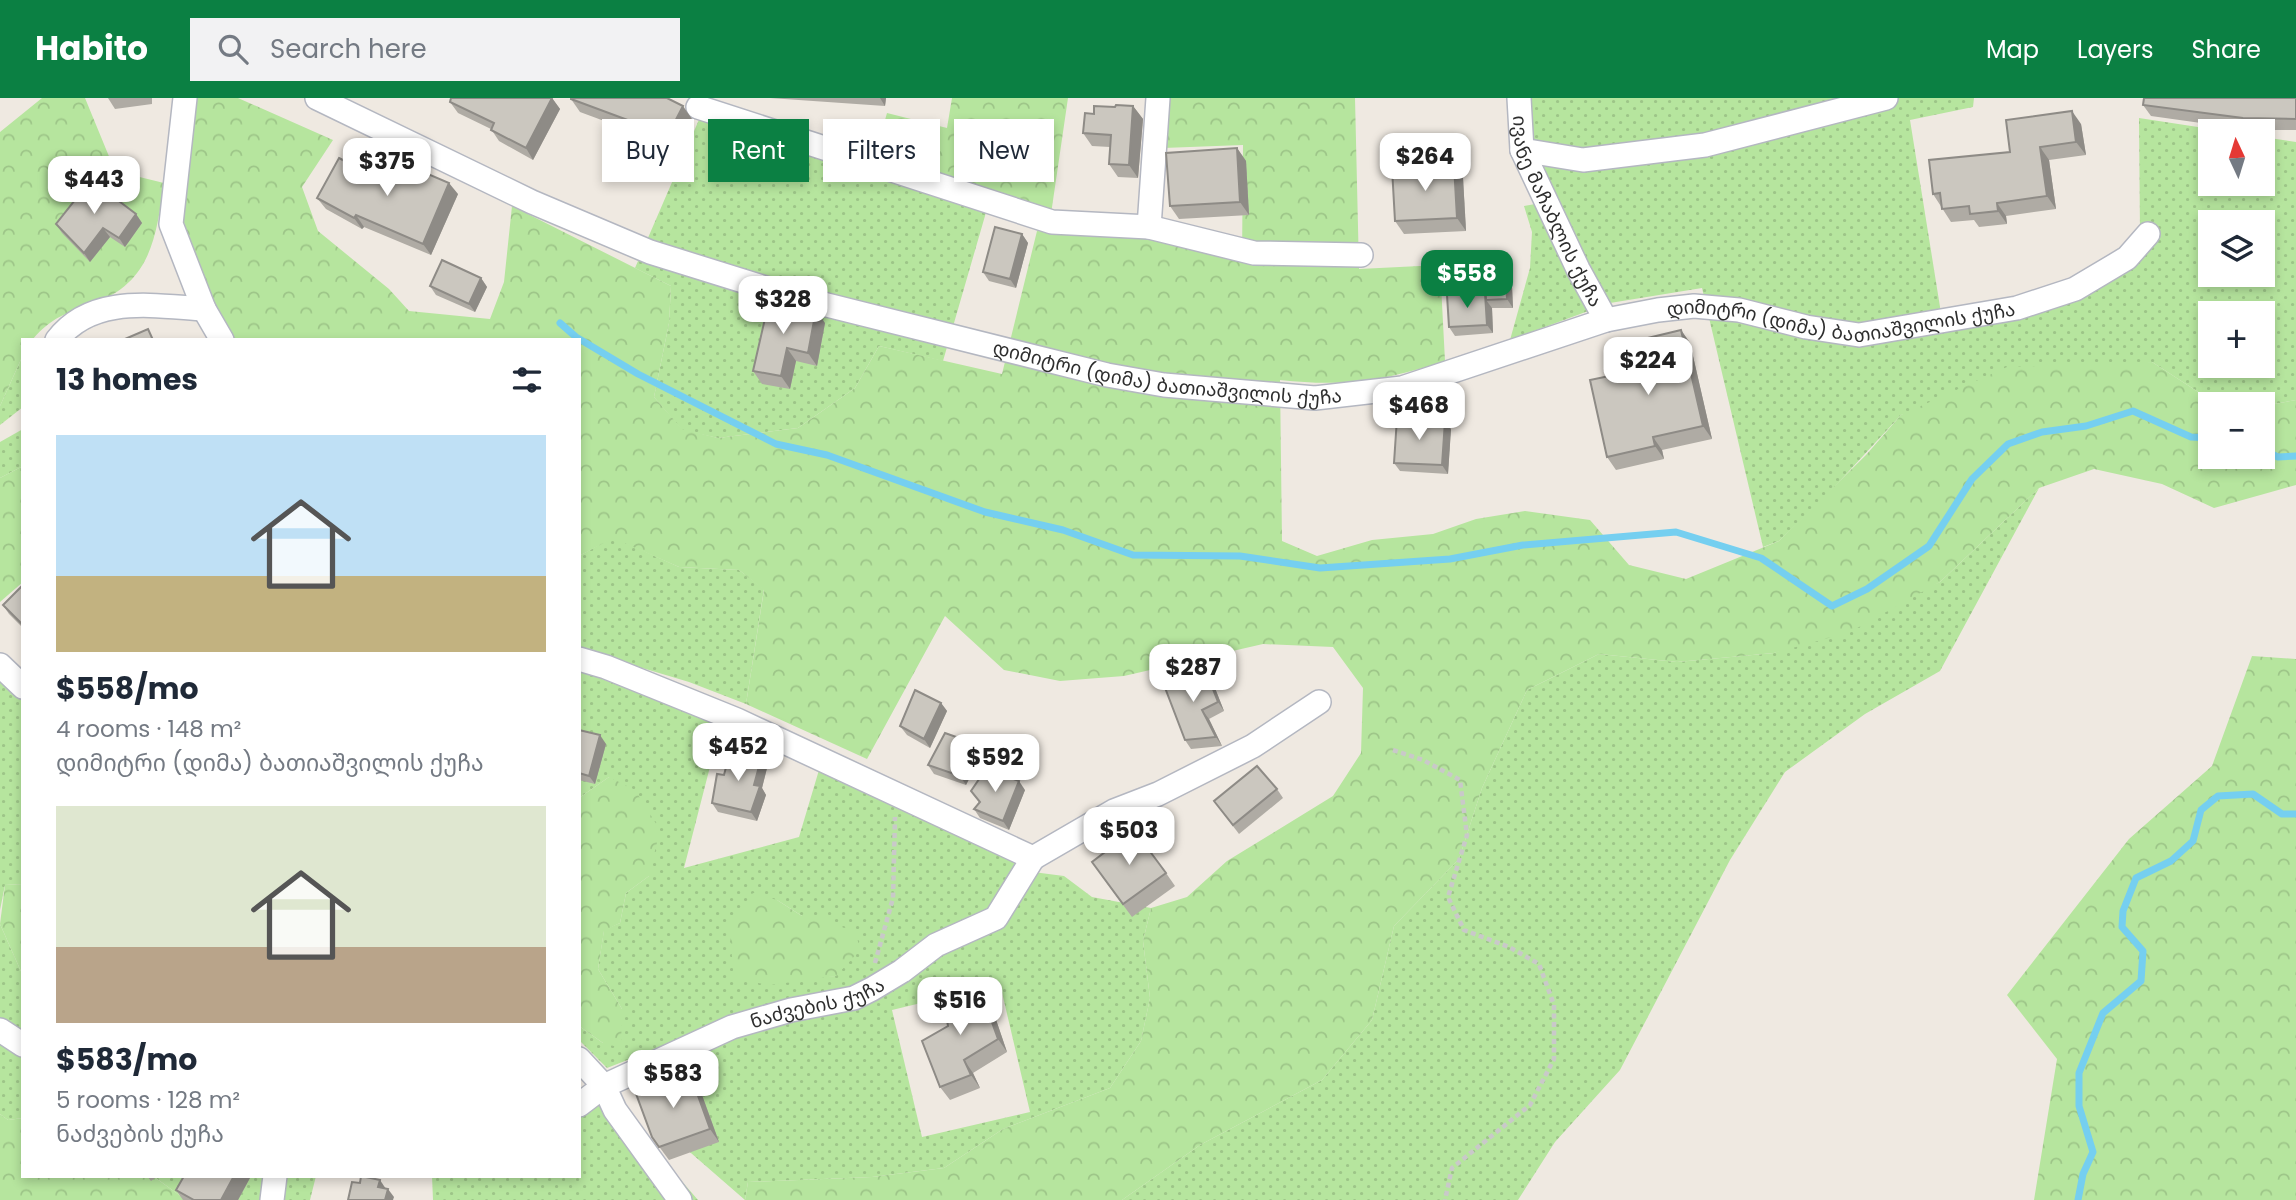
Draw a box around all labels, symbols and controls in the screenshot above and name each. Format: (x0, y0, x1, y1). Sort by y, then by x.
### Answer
search box (190, 18, 680, 81)
text: Habito (35, 25, 148, 72)
icon: search (214, 30, 252, 68)
text: Search here (270, 31, 427, 67)
text: Map (1986, 33, 2039, 66)
text: Layers (2077, 33, 2153, 66)
text: Share (2191, 33, 2261, 66)
street label: ივანე მაჩაბლის ქუჩა (1507, 115, 1610, 311)
chip: Buy (602, 119, 694, 182)
chip: Rent (708, 119, 809, 182)
chip: Filters (823, 119, 940, 182)
chip: New (954, 119, 1054, 182)
north arrow (2198, 119, 2275, 196)
map controls (2198, 119, 2275, 469)
pin: $264 (1384, 134, 1466, 193)
pin: $375 (346, 139, 428, 198)
text: $264 (1396, 140, 1454, 172)
text: $375 (359, 145, 415, 177)
pin: $443 (53, 156, 135, 216)
text: $443 (64, 163, 124, 195)
button: layers (2198, 210, 2275, 287)
pin: $558 (1426, 250, 1508, 310)
text: $558 (1437, 257, 1497, 289)
pin: $328 (742, 276, 824, 336)
text: $328 (754, 283, 812, 315)
street label: დიმიტრი (დიმა) ბათიაშვილის ქუჩა (1665, 293, 2017, 349)
button: + (2198, 301, 2275, 378)
street label: დიმიტრი (დიმა) ბათიაშვილის ქუჩა (990, 333, 1343, 412)
pin: $224 (1607, 338, 1689, 397)
text: $224 (1620, 344, 1676, 376)
text: 13 homes (56, 358, 198, 401)
icon: filters (508, 361, 546, 399)
pin: $468 (1378, 382, 1460, 442)
text: $468 (1389, 389, 1449, 421)
button: − (2198, 392, 2275, 469)
icon: home (238, 481, 364, 607)
pin: $287 (1152, 644, 1234, 704)
text: $287 (1165, 651, 1221, 683)
text: $558/mo (56, 667, 199, 710)
text: 4 rooms · 148 m² (56, 713, 241, 745)
pin: $452 (697, 724, 779, 783)
text: $452 (709, 730, 767, 762)
pin: $592 (954, 734, 1036, 794)
text: $592 (966, 741, 1024, 773)
text: დიმიტრი (დიმა) ბათიაშვილის ქუჩა (56, 747, 484, 779)
pin: $503 (1088, 808, 1170, 867)
text: $503 (1100, 814, 1159, 846)
icon: home (238, 852, 364, 978)
street label: ნაძვების ქუჩა (747, 971, 890, 1035)
pin: $516 (919, 978, 1001, 1037)
text: $516 (933, 984, 987, 1016)
text: $583/mo (56, 1038, 197, 1081)
pin: $583 (632, 1051, 714, 1110)
text: $583 (644, 1057, 702, 1089)
text: 5 rooms · 128 m² (56, 1084, 240, 1116)
text: ნაძვების ქუჩა (56, 1118, 224, 1150)

